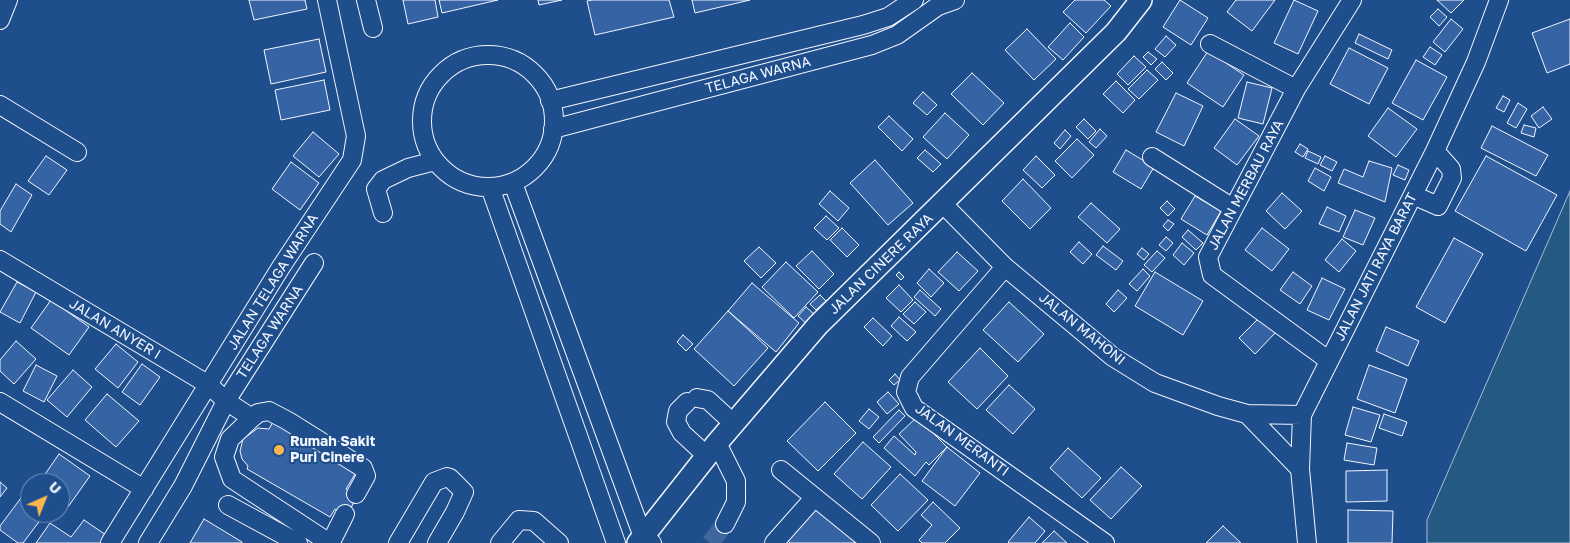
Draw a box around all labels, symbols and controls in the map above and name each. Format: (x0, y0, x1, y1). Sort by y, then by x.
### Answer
street label: TELAGA WARNA (703, 53, 813, 97)
street label: JALAN MERBAU RAYA (1205, 117, 1287, 253)
street label: JALAN JATI RAYA BARAT (1331, 190, 1421, 344)
street label: JALAN CINERE RAYA (826, 210, 936, 318)
street label: JALAN TELAGA WARNA (224, 211, 322, 353)
street label: TELAGA WARNA (233, 282, 307, 382)
street label: JALAN MAHONI (1035, 289, 1129, 369)
street label: JALAN ANYER I (66, 295, 164, 363)
street label: JALAN MERANTI (912, 400, 1012, 480)
place label: Rumah Sakit Puri Cinere (290, 434, 375, 467)
marker: Rumah Sakit Puri Cinere (272, 443, 286, 457)
north arrow (20, 473, 70, 523)
text: U (45, 478, 65, 497)

